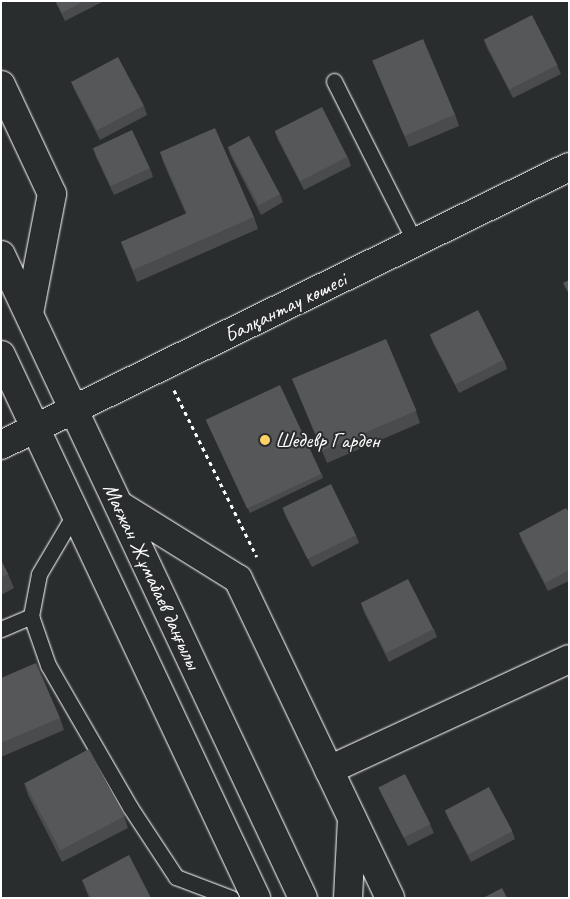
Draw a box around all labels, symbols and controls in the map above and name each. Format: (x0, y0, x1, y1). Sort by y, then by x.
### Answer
street label: Балқантау көшесі (220, 266, 350, 348)
place label: Шедевр Гарден (275, 427, 375, 453)
marker: Шедевр Гарден (259, 434, 271, 446)
street label: Мағжан Жұмабаев даңғылы (98, 479, 206, 673)

